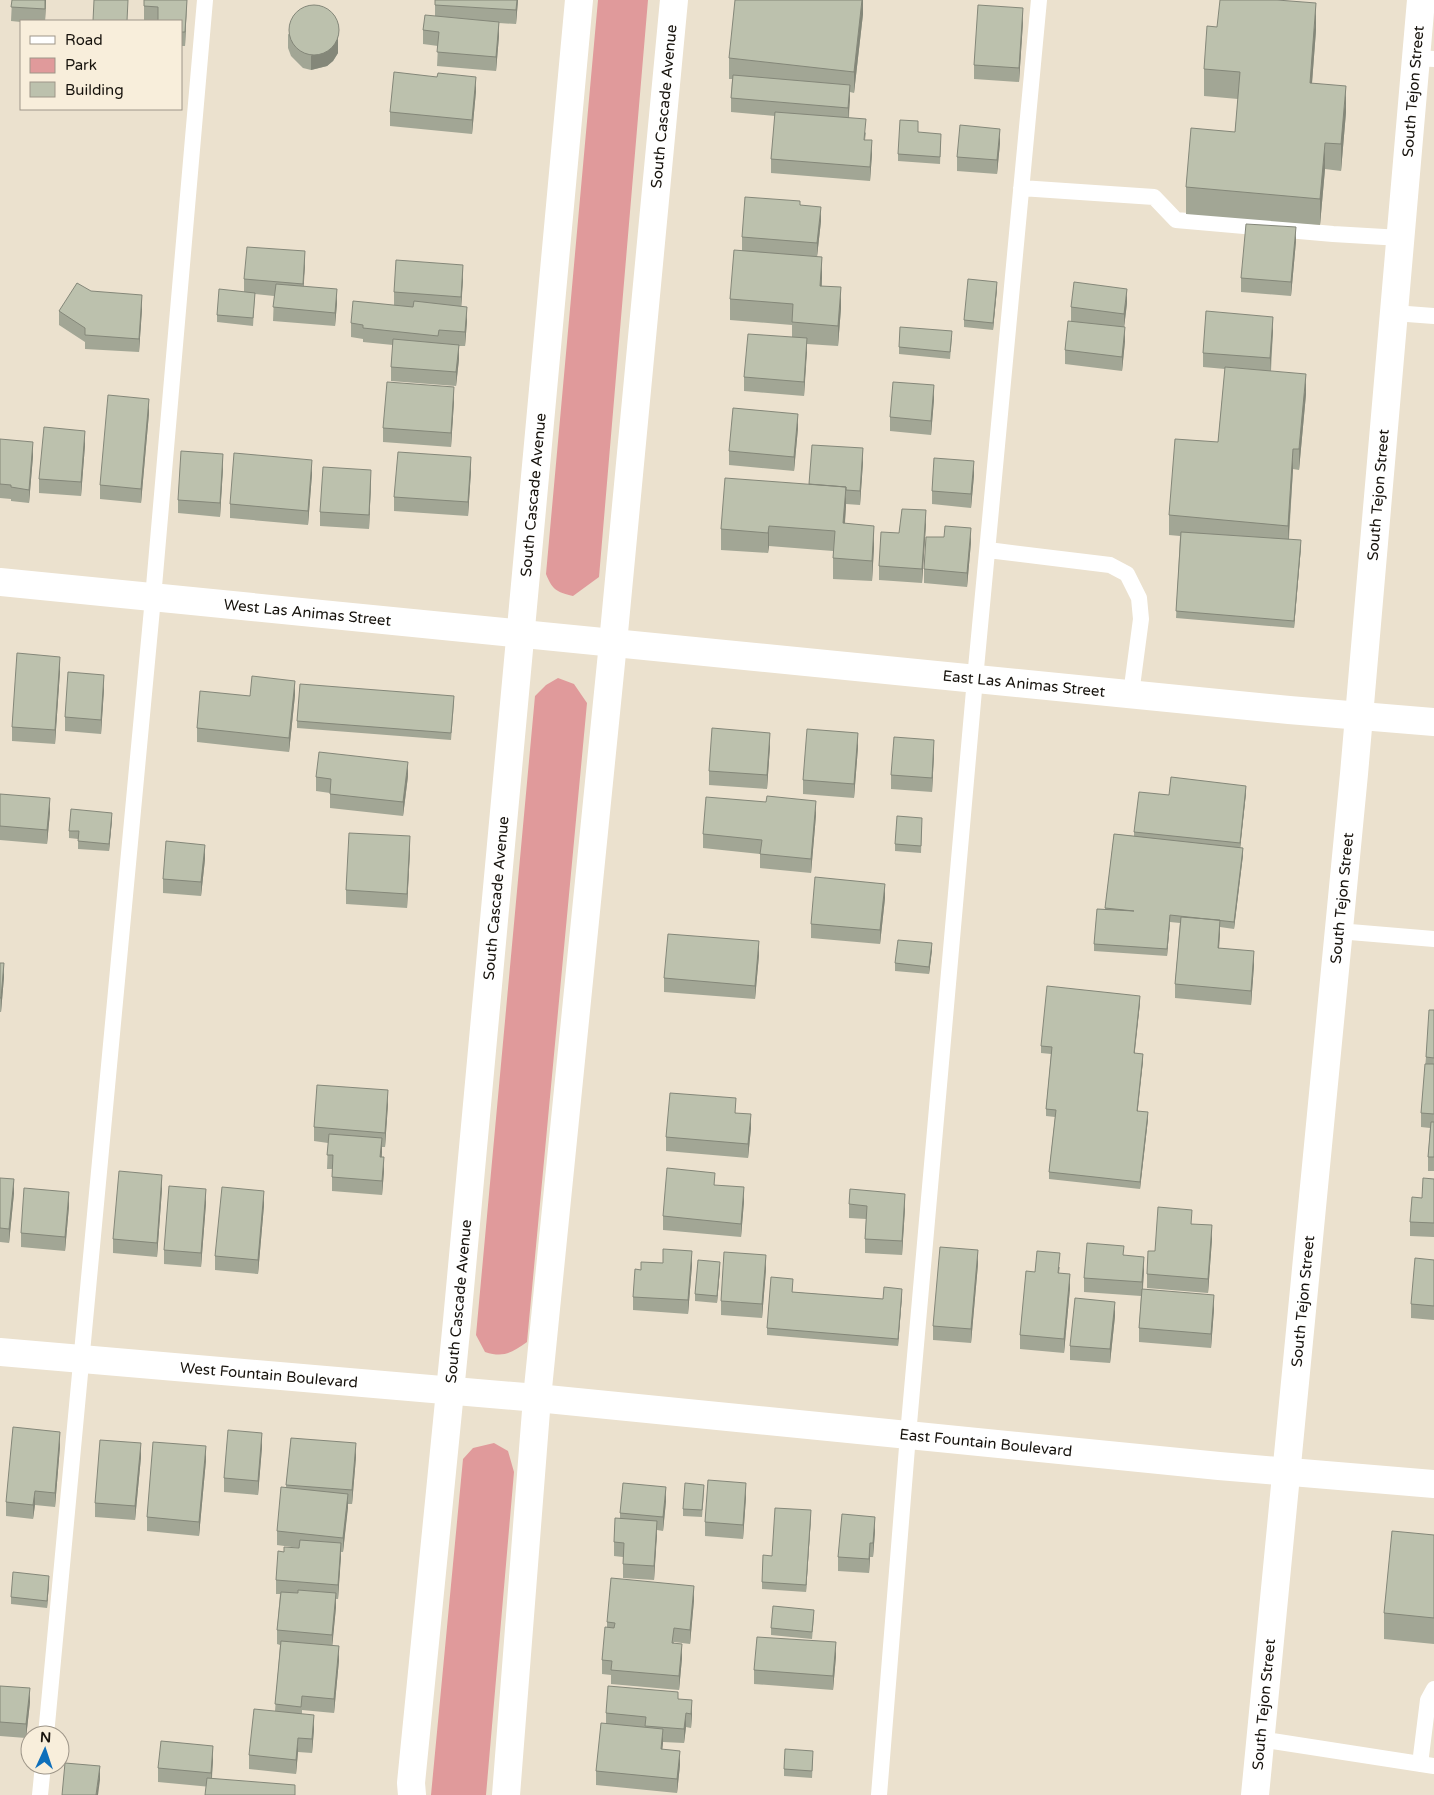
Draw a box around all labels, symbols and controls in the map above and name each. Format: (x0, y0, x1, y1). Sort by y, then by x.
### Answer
legend (20, 20, 182, 110)
street label: South Cascade Avenue (647, 24, 681, 189)
street label: South Tejon Street (1398, 25, 1428, 158)
text: Road (65, 31, 103, 49)
text: Park (65, 56, 97, 74)
text: Building (65, 81, 124, 99)
street label: South Cascade Avenue (517, 412, 550, 578)
street label: South Tejon Street (1364, 428, 1393, 561)
street label: West Las Animas Street (223, 595, 392, 630)
street label: East Las Animas Street (942, 667, 1106, 701)
street label: South Cascade Avenue (480, 815, 513, 981)
street label: South Tejon Street (1327, 831, 1357, 965)
street label: South Cascade Avenue (442, 1219, 475, 1384)
street label: South Tejon Street (1288, 1235, 1318, 1368)
street label: West Fountain Boulevard (179, 1358, 359, 1392)
street label: East Fountain Boulevard (899, 1425, 1073, 1460)
street label: South Tejon Street (1248, 1638, 1279, 1771)
north arrow (20, 1725, 70, 1775)
text: N (40, 1729, 52, 1746)

